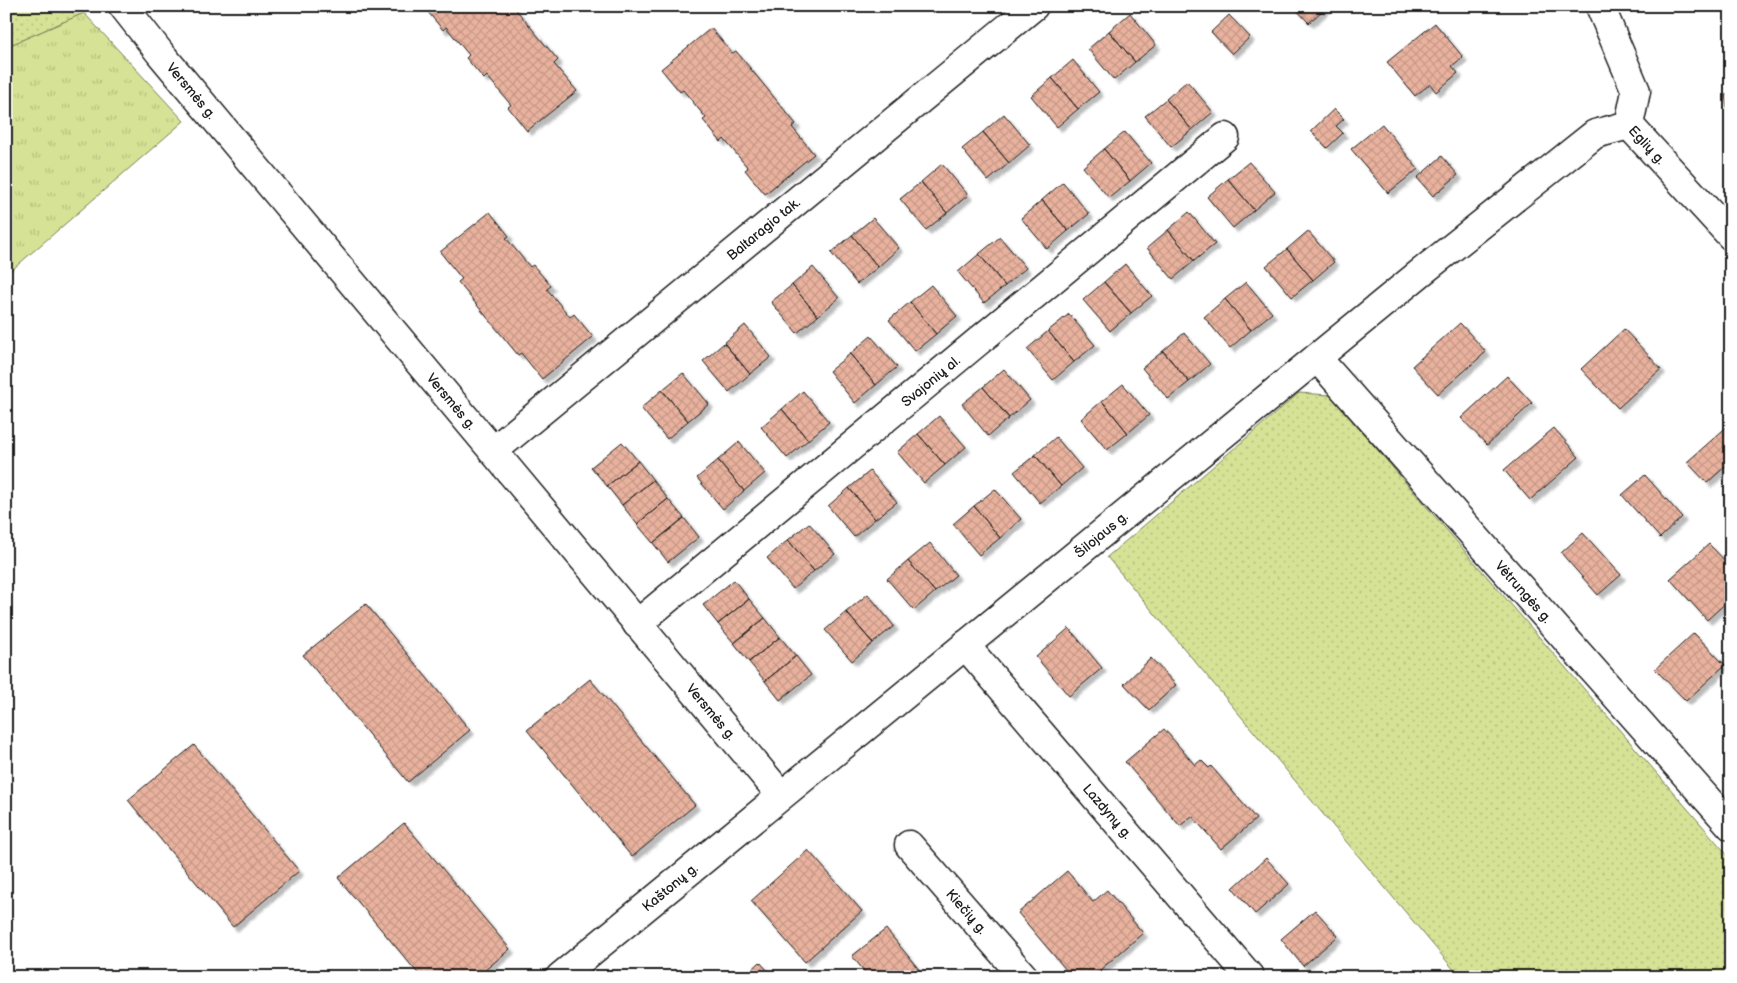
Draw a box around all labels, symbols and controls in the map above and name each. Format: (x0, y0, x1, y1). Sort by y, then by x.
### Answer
street label: Versmės g. (163, 59, 220, 123)
street label: Eglių g. (1625, 122, 1669, 168)
street label: Baltaragio tak. (723, 194, 804, 264)
street label: Svajonių al. (898, 352, 964, 411)
street label: Versmės g. (423, 370, 480, 434)
street label: Šilojaus g. (1070, 508, 1132, 562)
street label: Vėtrungės g. (1491, 557, 1556, 627)
street label: Versmės g. (683, 680, 740, 744)
street label: Lazdynų g. (1079, 781, 1136, 843)
street label: Kaštonų g. (639, 859, 702, 915)
street label: Kiečių g. (942, 886, 991, 938)

